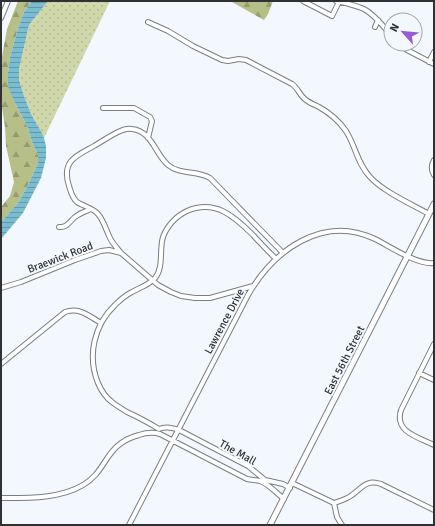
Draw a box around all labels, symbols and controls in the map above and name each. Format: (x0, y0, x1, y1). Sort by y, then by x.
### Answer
north arrow (383, 12, 423, 52)
text: N (387, 21, 402, 34)
street label: Braewick Road (26, 239, 95, 276)
street label: Lawrence Drive (202, 286, 247, 356)
street label: East 56th Street (321, 323, 367, 397)
street label: The Mall (217, 437, 258, 468)

